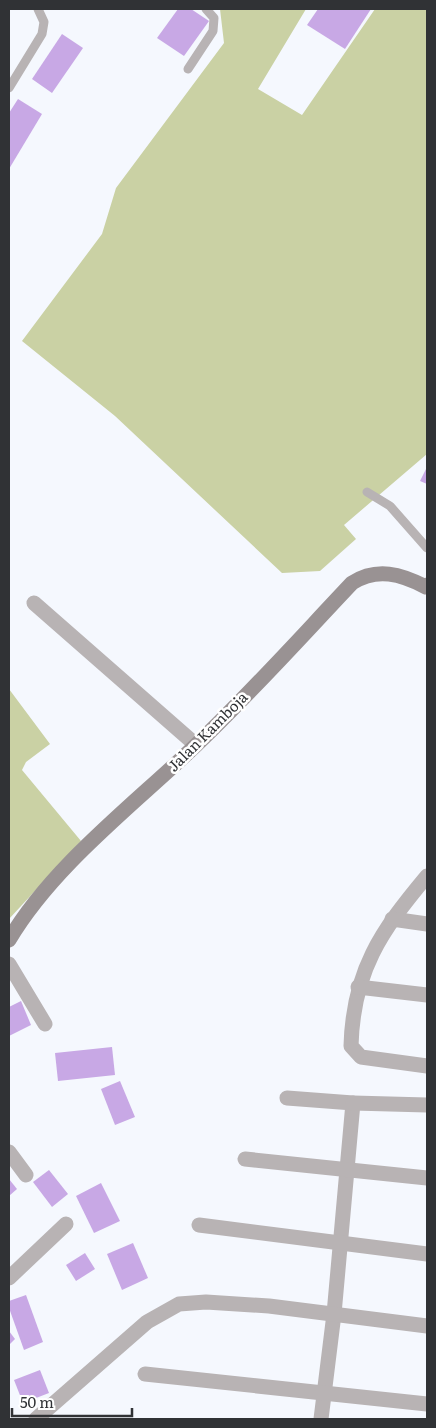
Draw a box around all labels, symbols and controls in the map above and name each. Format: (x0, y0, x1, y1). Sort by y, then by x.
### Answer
street label: Jalan Kamboja (162, 685, 253, 776)
scale bar (12, 1386, 132, 1418)
text: 50 m (20, 1390, 54, 1413)

